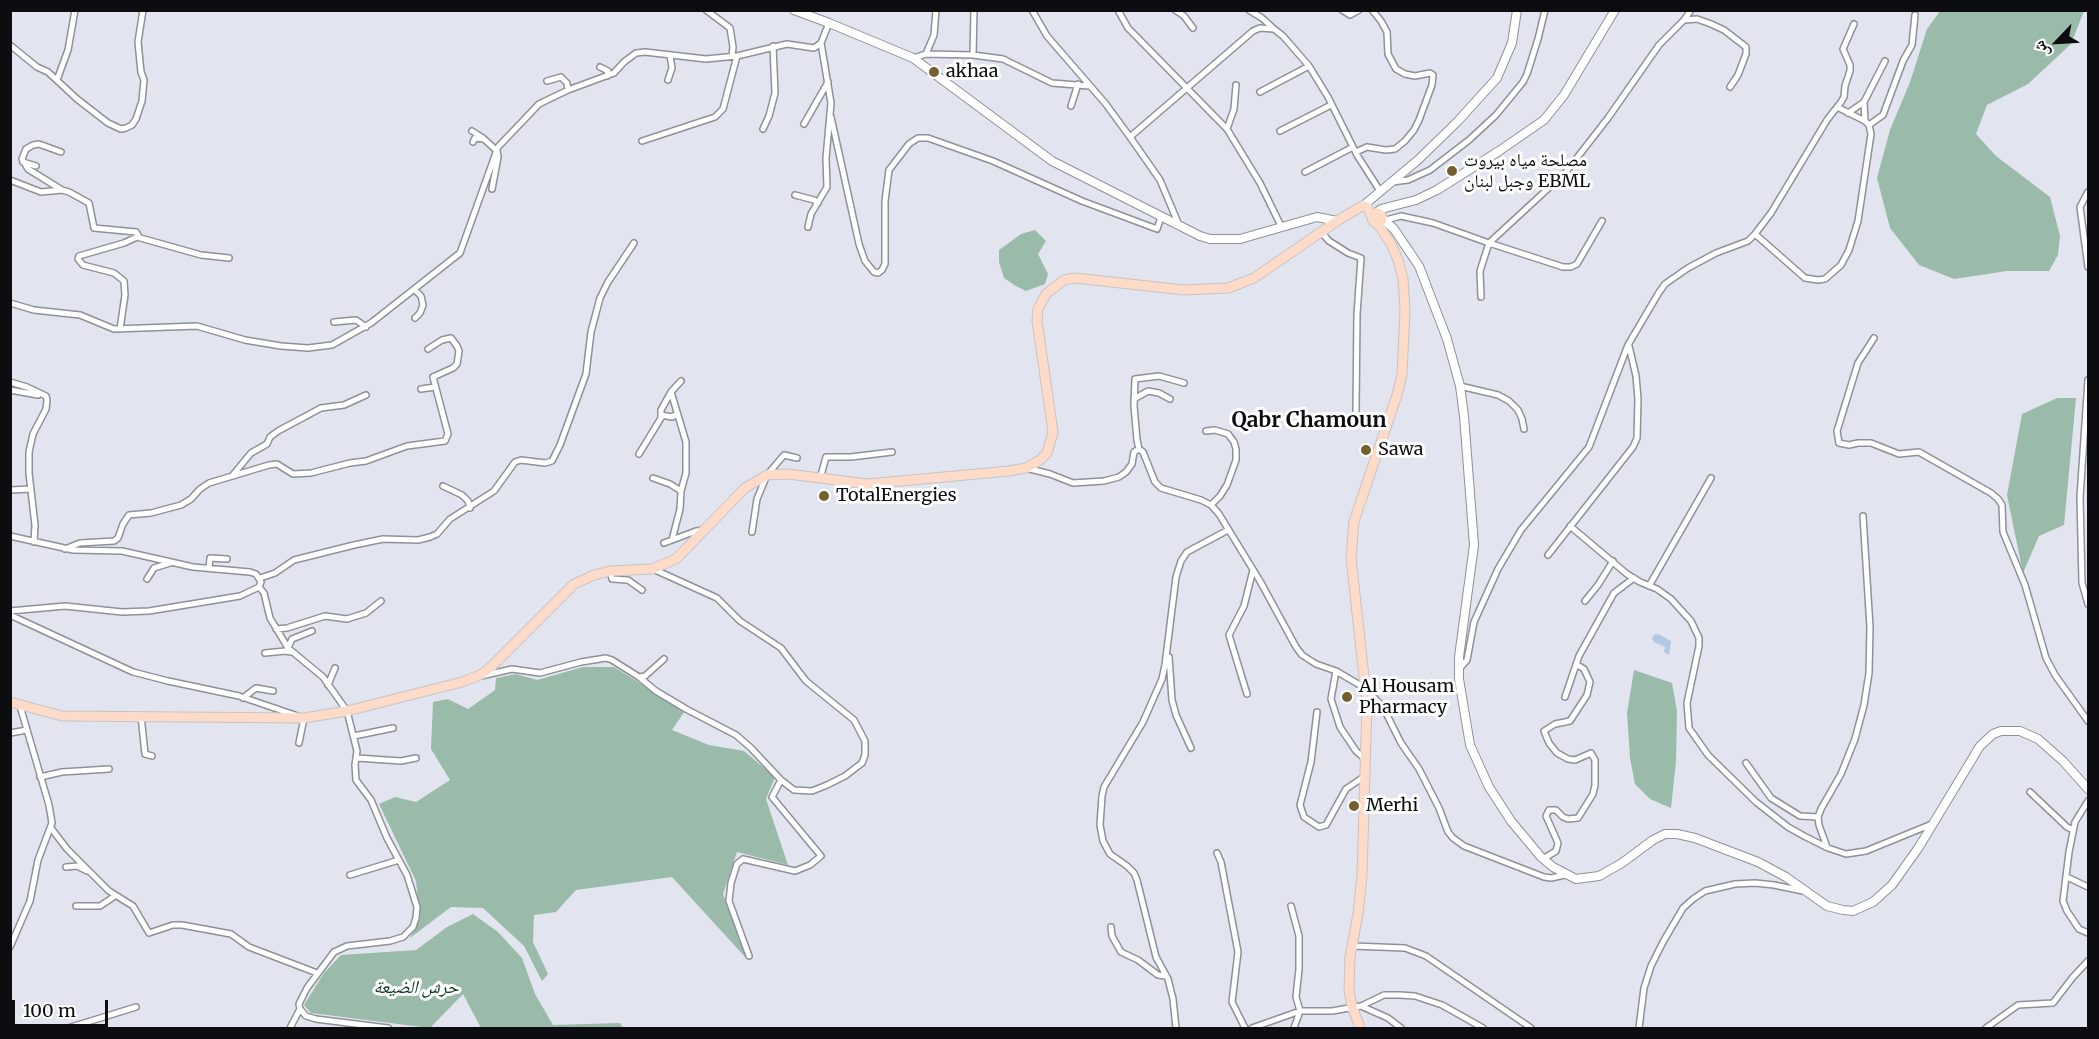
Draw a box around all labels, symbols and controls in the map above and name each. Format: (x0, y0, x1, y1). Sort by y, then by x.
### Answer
north arrow (2027, 12, 2087, 72)
text: ش (2028, 38, 2053, 62)
place label: akhaa (946, 61, 998, 83)
marker: akhaa (927, 65, 941, 79)
place label: مصلحة مياه بيروت وجبل لبنان EBML (1464, 150, 1590, 192)
marker: مصلحة مياه بيروت وجبل لبنان EBML (1445, 164, 1459, 178)
district label: Qabr Chamoun (1231, 408, 1387, 434)
place label: Sawa (1378, 439, 1423, 461)
marker: Sawa (1359, 443, 1373, 457)
place label: TotalEnergies (836, 485, 956, 507)
marker: TotalEnergies (817, 489, 831, 503)
place label: Al Housam Pharmacy (1359, 676, 1454, 718)
marker: Al Housam Pharmacy (1340, 690, 1354, 704)
place label: Merhi (1366, 795, 1418, 817)
marker: Merhi (1347, 799, 1361, 813)
park label: حرش الضيعة (373, 977, 459, 999)
scale bar (15, 988, 111, 1026)
text: 100 m (23, 999, 76, 1022)

